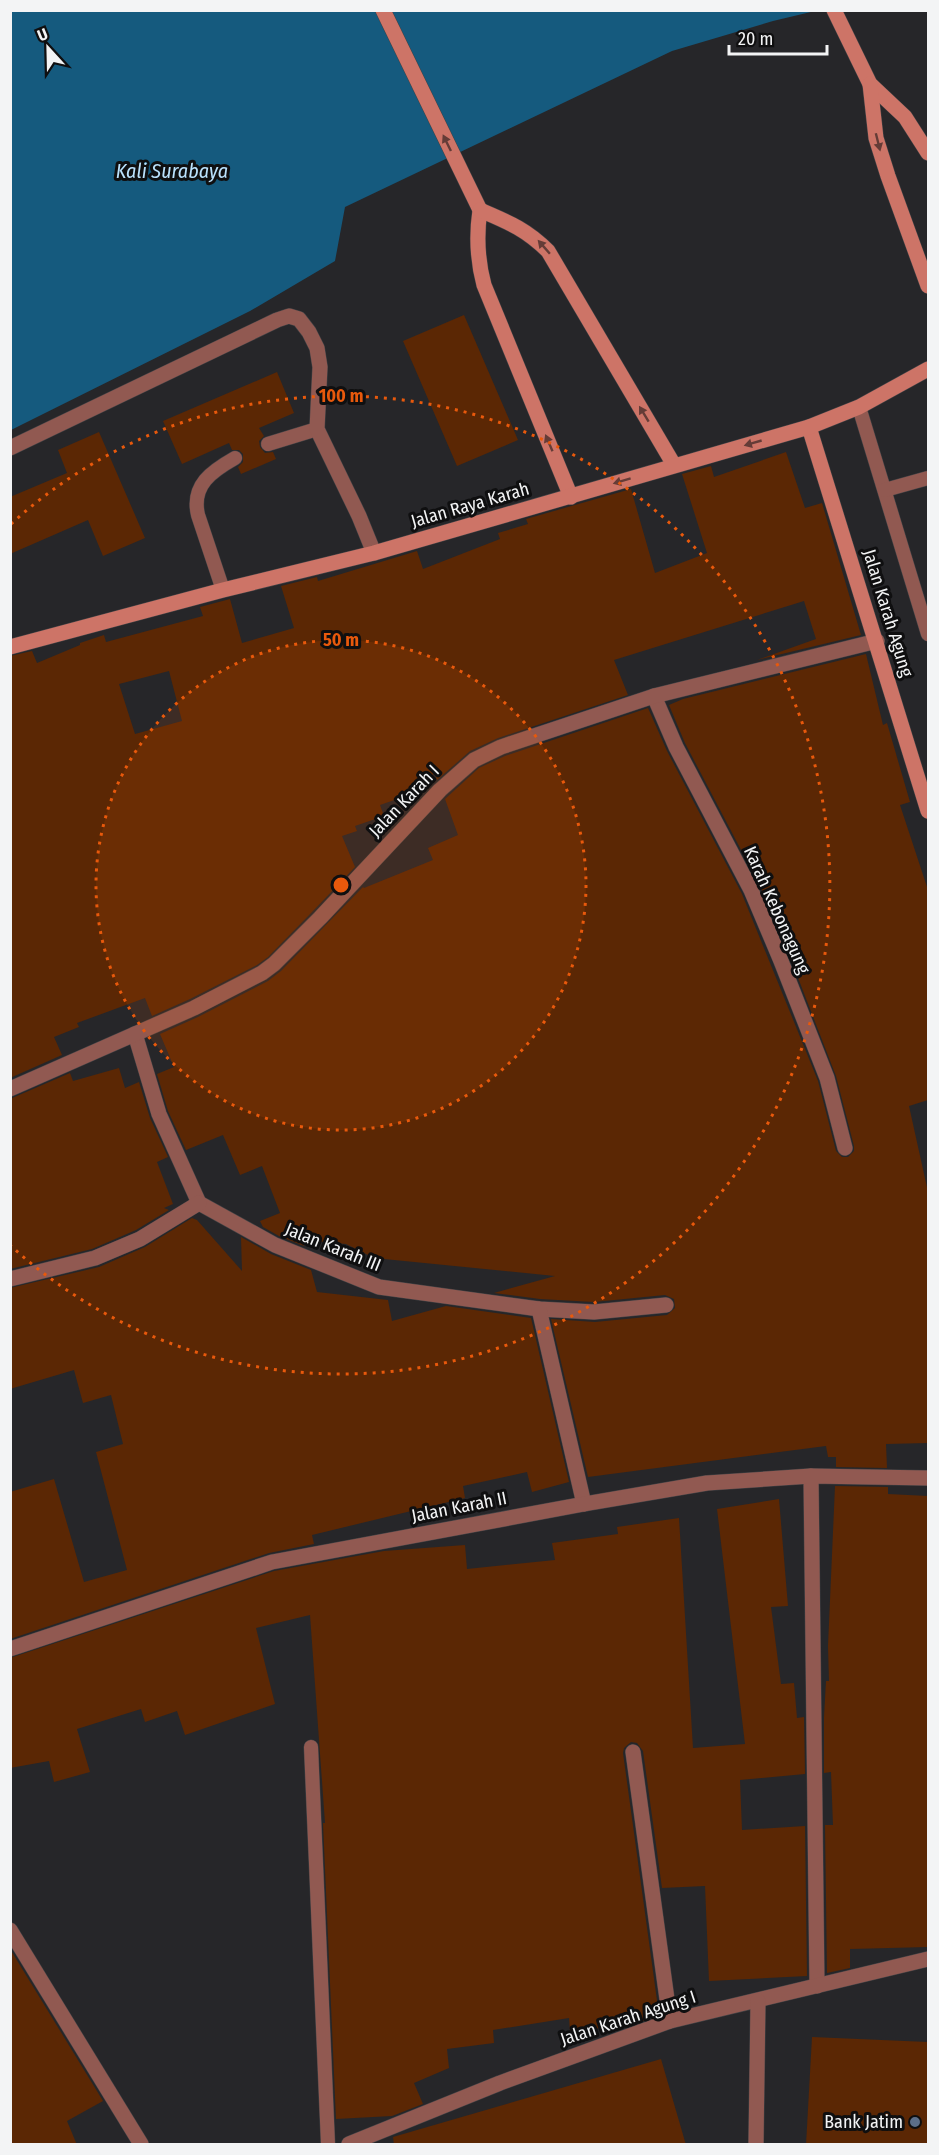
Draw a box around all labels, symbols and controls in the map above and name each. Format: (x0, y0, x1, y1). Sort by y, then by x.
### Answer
north arrow (18, 18, 78, 78)
scale bar (729, 18, 826, 56)
text: U (35, 24, 50, 45)
text: 20 m (738, 28, 773, 50)
one-way arrow (874, 133, 884, 151)
one-way arrow (443, 134, 453, 152)
water label: Kali Surabaya (116, 159, 228, 183)
one-way arrow (537, 239, 550, 255)
text: 100 m (319, 385, 363, 407)
one-way arrow (639, 405, 649, 422)
one-way arrow (544, 433, 554, 451)
one-way arrow (744, 438, 762, 448)
one-way arrow (613, 477, 631, 486)
street label: Jalan Raya Karah (408, 478, 532, 532)
street label: Jalan Karah Agung (858, 547, 918, 680)
text: 50 m (323, 629, 359, 651)
street label: Jalan Karah I (364, 760, 444, 842)
street label: Karah Kebonagung (739, 843, 815, 978)
centre of rings (331, 875, 351, 895)
street label: Jalan Karah III (282, 1218, 384, 1276)
street label: Jalan Karah II (409, 1487, 509, 1527)
street label: Jalan Karah Agung I (557, 1986, 699, 2050)
place label: Bank Jatim (824, 2111, 903, 2133)
marker: Bank Jatim (908, 2115, 922, 2129)

